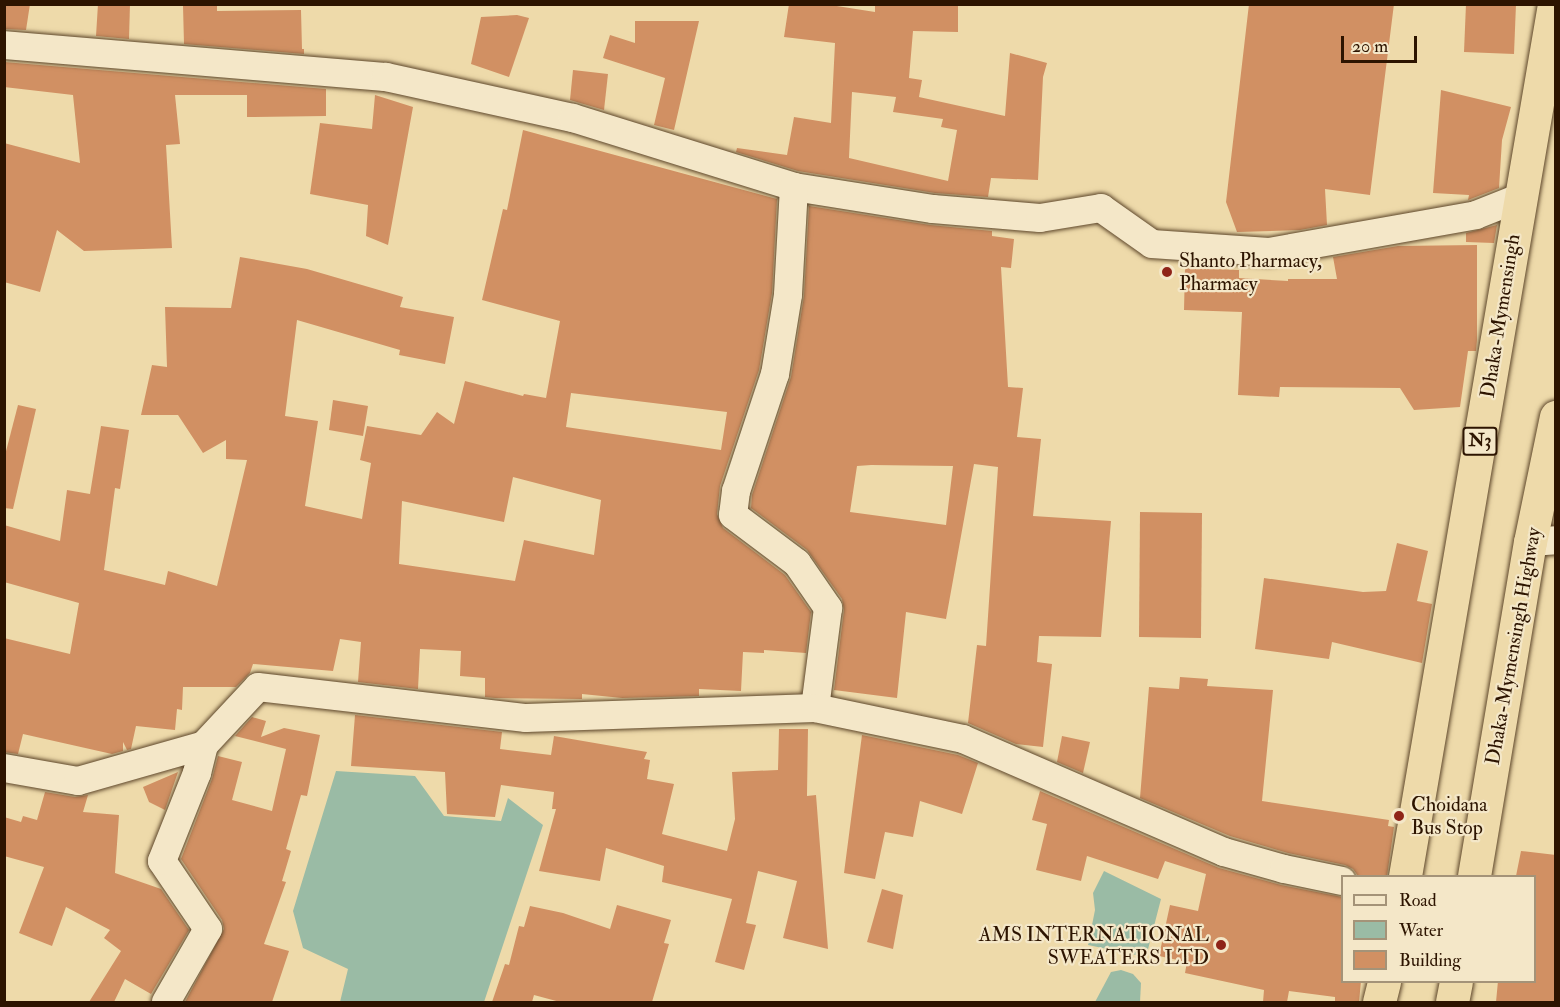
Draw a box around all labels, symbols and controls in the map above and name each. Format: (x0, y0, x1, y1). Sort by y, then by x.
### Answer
scale bar (1344, 24, 1420, 62)
text: 20 m (1352, 35, 1388, 58)
street label: Dhaka-Mymensingh (1475, 232, 1525, 400)
place label: Shanto Pharmacy, Pharmacy (1179, 248, 1322, 295)
marker: Shanto Pharmacy, Pharmacy (1160, 265, 1174, 279)
road number: N3 (1462, 426, 1498, 456)
street label: Dhaka-Mymensingh Highway (1480, 525, 1546, 767)
place label: Choidana Bus Stop (1411, 792, 1488, 839)
marker: Choidana Bus Stop (1392, 809, 1406, 823)
legend (1341, 875, 1536, 983)
text: Road (1399, 889, 1437, 912)
text: Water (1399, 919, 1443, 942)
place label: AMS INTERNATIONAL SWEATERS LTD (979, 922, 1209, 969)
marker: AMS INTERNATIONAL SWEATERS LTD (1214, 938, 1228, 952)
text: Building (1399, 949, 1461, 972)

